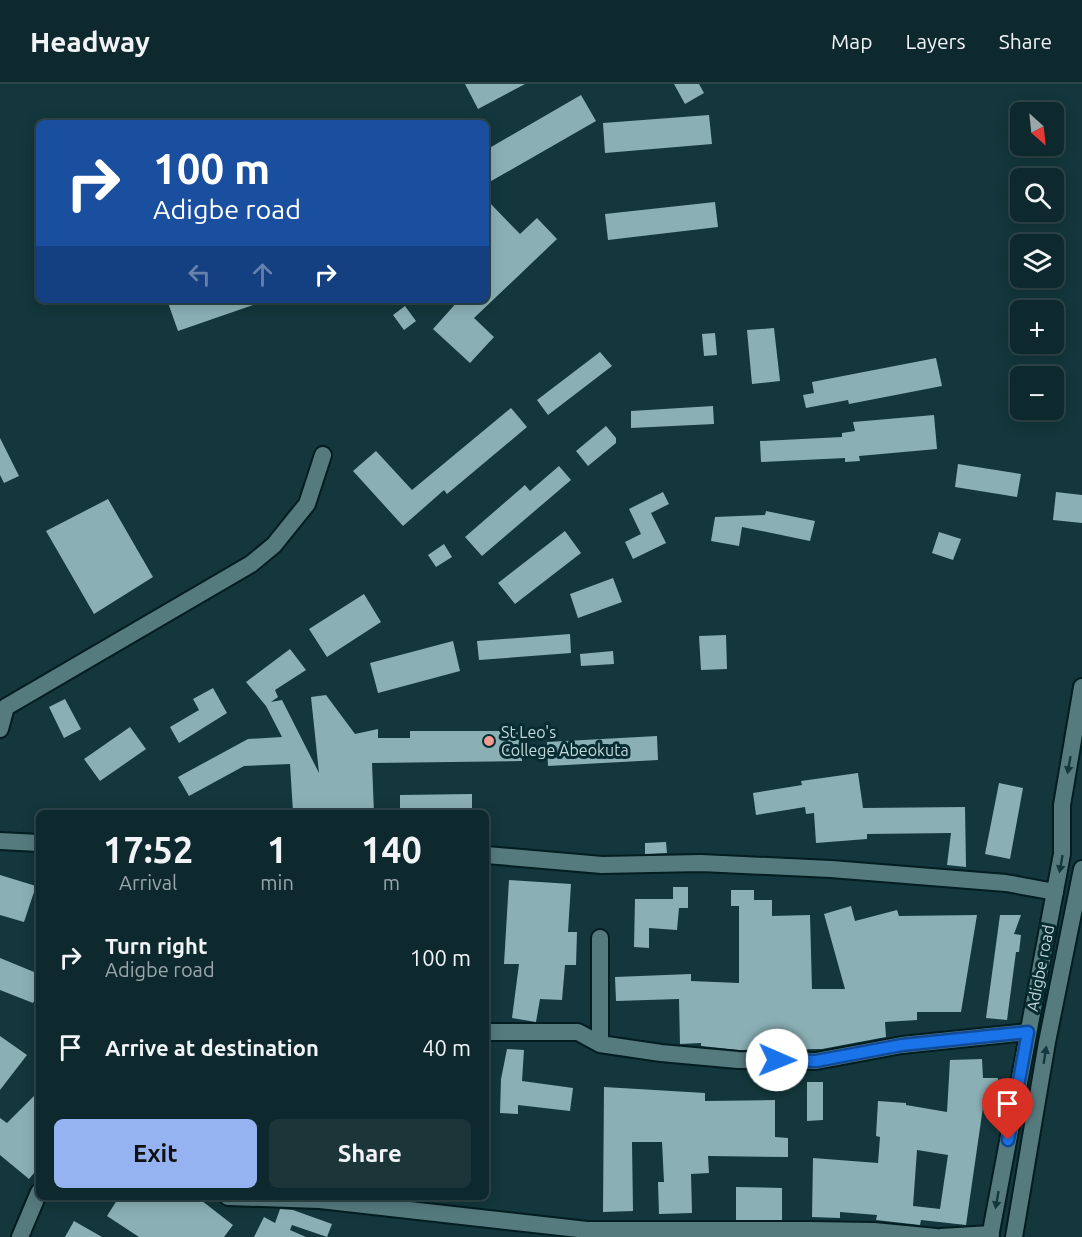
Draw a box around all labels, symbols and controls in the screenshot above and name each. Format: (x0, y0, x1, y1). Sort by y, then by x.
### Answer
text: Headway (30, 26, 150, 57)
text: Map (831, 29, 872, 53)
text: Layers (905, 29, 966, 53)
text: Share (999, 29, 1052, 53)
north arrow (1010, 102, 1064, 156)
map controls (1010, 102, 1064, 420)
icon: right (54, 144, 132, 222)
text: 100 m (153, 145, 270, 192)
button: search (1010, 168, 1064, 222)
text: Adigbe road (153, 194, 301, 224)
button: layers (1010, 234, 1064, 288)
icon: left (183, 258, 216, 291)
icon: ahead (246, 258, 279, 291)
icon: right (309, 258, 342, 291)
button: + (1010, 300, 1064, 354)
button: − (1010, 366, 1064, 420)
place label: St Leo's College Abeokuta (501, 723, 629, 759)
marker: St Leo's College Abeokuta (482, 734, 496, 748)
one-way arrow (1064, 756, 1073, 775)
text: 17:52 (103, 829, 193, 870)
text: 1 (267, 829, 287, 870)
text: 140 (361, 829, 422, 870)
one-way arrow (1056, 854, 1065, 873)
text: Arrival (119, 871, 177, 894)
text: min (260, 871, 294, 894)
text: m (383, 871, 400, 894)
street label: Adigbe road (1023, 923, 1057, 1013)
text: Turn right (105, 933, 207, 958)
icon: right (54, 941, 87, 974)
text: 100 m (410, 945, 471, 970)
text: Adigbe road (105, 958, 215, 981)
position arrow (745, 1028, 809, 1092)
icon: arrive (54, 1031, 87, 1064)
text: Arrive at destination (105, 1035, 319, 1060)
text: 40 m (422, 1035, 471, 1060)
one-way arrow (1040, 1045, 1049, 1064)
pin (982, 1078, 1033, 1140)
icon: arrive (991, 1087, 1024, 1120)
button: Exit (54, 1119, 257, 1188)
button: Share (269, 1119, 471, 1188)
one-way arrow (992, 1190, 1001, 1209)

